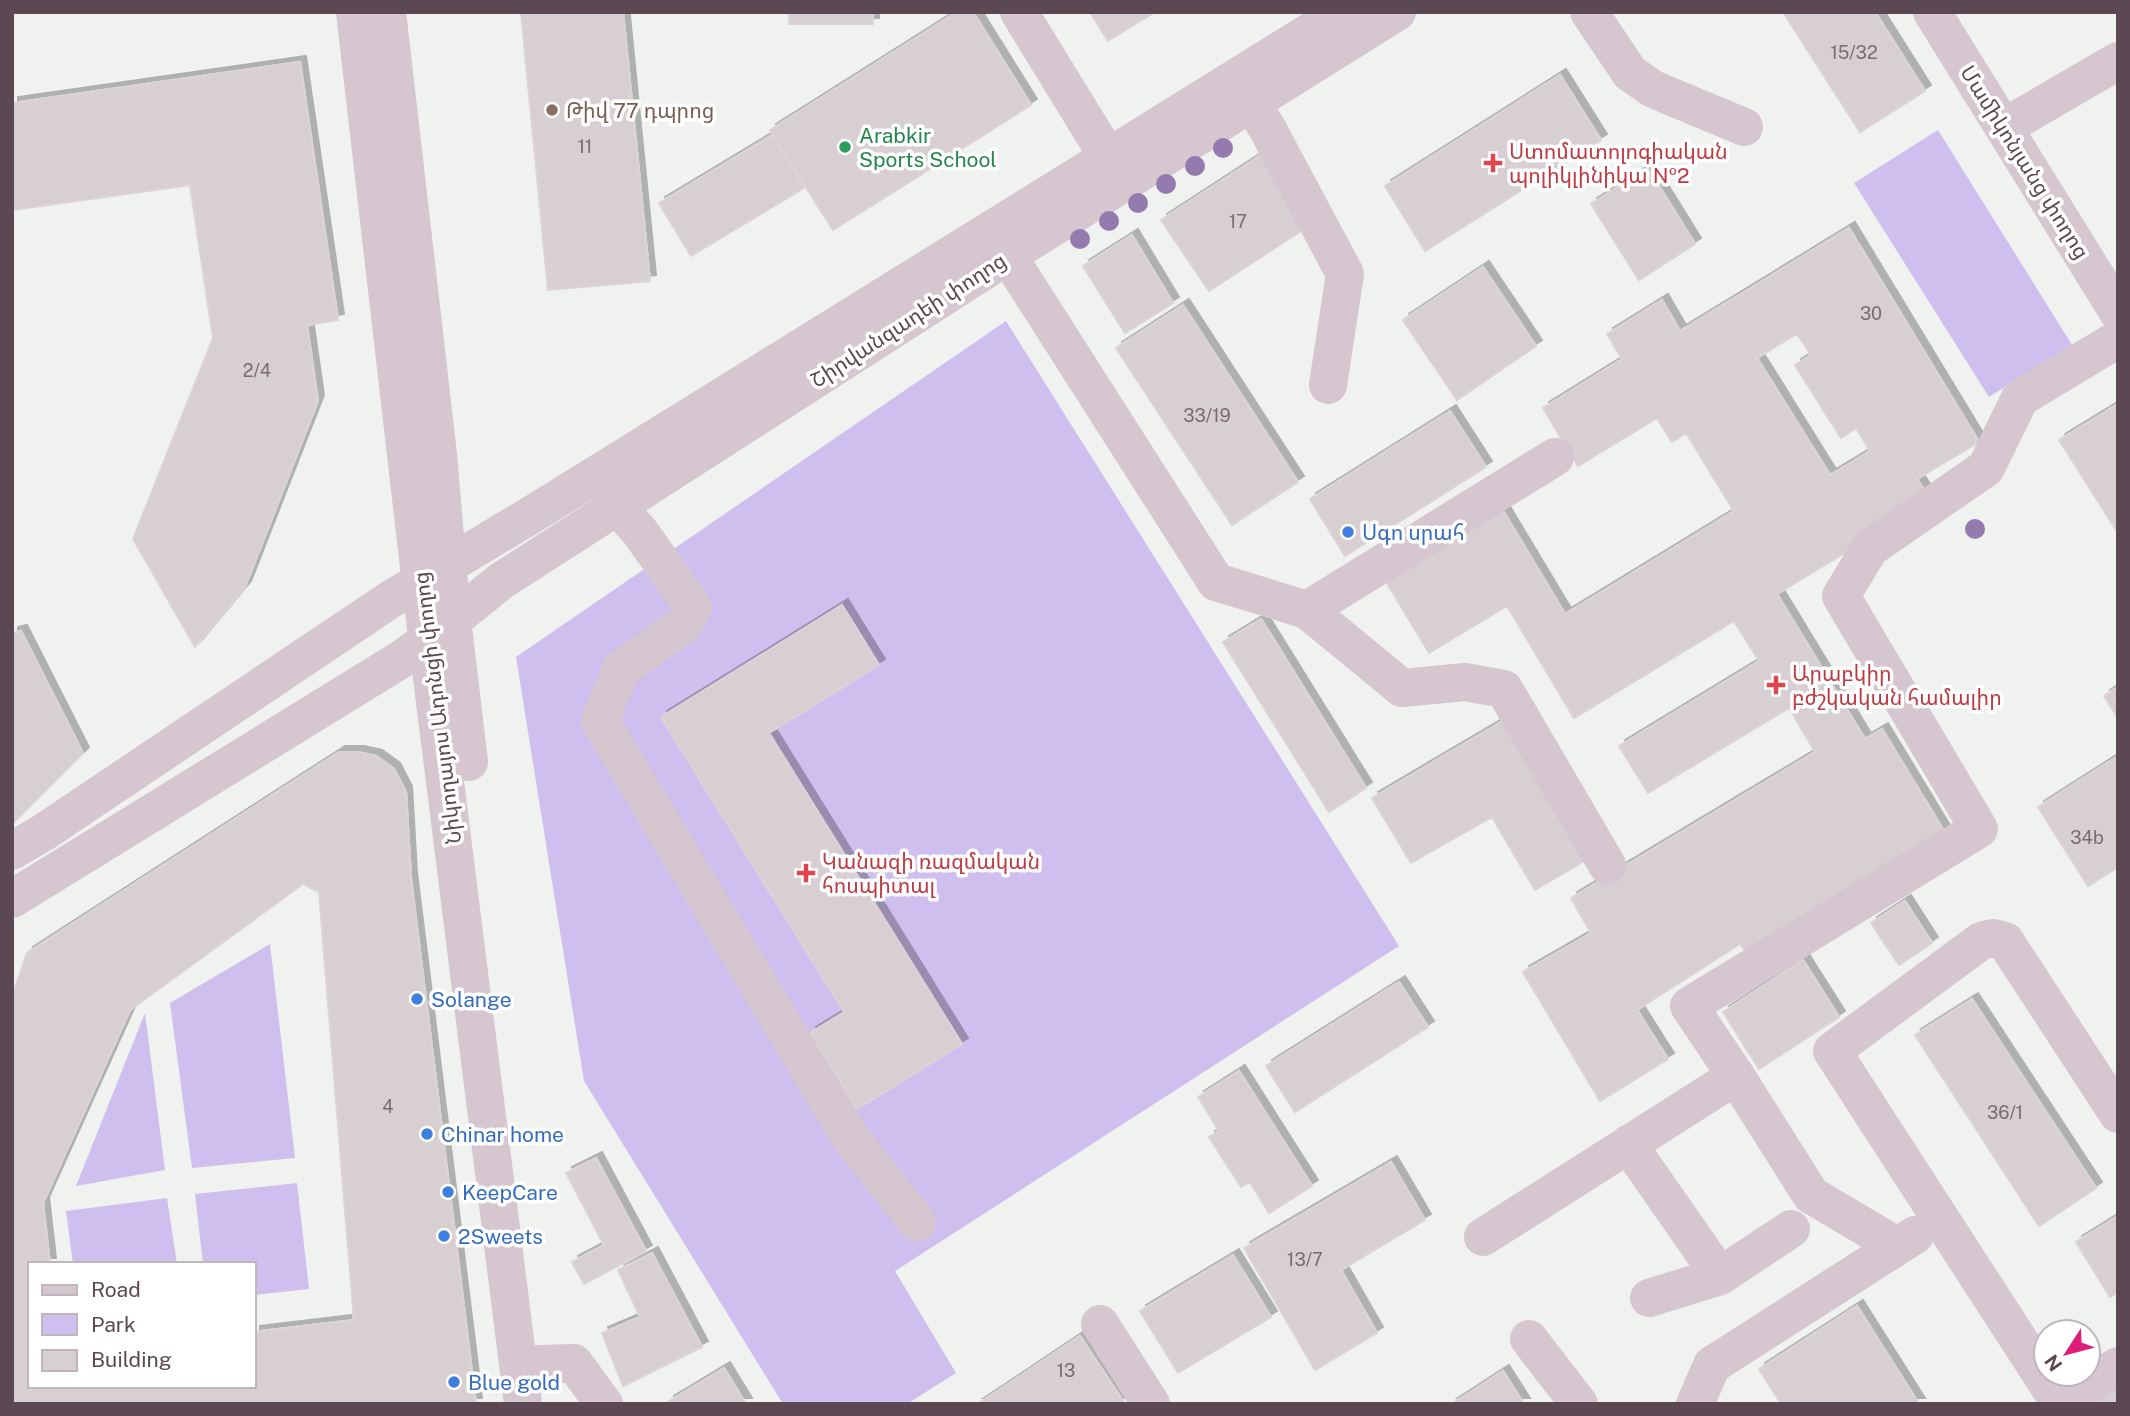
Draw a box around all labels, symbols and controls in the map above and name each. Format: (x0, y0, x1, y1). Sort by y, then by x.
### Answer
house number: 15/32 (1830, 42, 1878, 63)
street label: Մամիկոնյանց փողոց (1955, 61, 2095, 263)
place label: Թիվ 77 դպրոց (566, 98, 714, 123)
marker: Թիվ 77 դպրոց (544, 102, 560, 118)
place label: Arabkir Sports School (859, 123, 997, 172)
house number: 11 (578, 136, 592, 157)
marker: Arabkir Sports School (837, 139, 853, 155)
place label: Ստոմատոլոգիական պոլիկլինիկա №2 (1509, 139, 1728, 188)
marker: Ստոմատոլոգիական պոլիկլինիկա №2 (1483, 153, 1503, 173)
house number: 17 (1229, 211, 1247, 232)
street label: Շիրվանզադեի փողոց (806, 247, 1010, 393)
house number: 30 (1860, 303, 1882, 324)
house number: 2/4 (243, 360, 271, 381)
house number: 33/19 (1183, 405, 1231, 426)
place label: Սգո սրահ (1362, 520, 1464, 545)
marker: Սգո սրահ (1340, 524, 1356, 540)
street label: Նիկողայոս Ադոնցի փողոց (408, 571, 466, 845)
place label: Արաբկիր բժշկական համալիր (1792, 661, 2002, 710)
marker: Արաբկիր բժշկական համալիր (1766, 675, 1786, 695)
house number: 34b (2070, 827, 2104, 848)
place label: Կանազի ռազմական հոսպիտալ (822, 849, 1040, 898)
marker: Կանազի ռազմական հոսպիտալ (796, 863, 816, 883)
place label: Solange (431, 987, 512, 1012)
marker: Solange (409, 991, 425, 1007)
house number: 4 (382, 1096, 394, 1117)
house number: 36/1 (1987, 1102, 2023, 1123)
place label: Chinar home (441, 1122, 564, 1147)
marker: Chinar home (419, 1126, 435, 1142)
place label: KeepCare (462, 1180, 558, 1205)
marker: KeepCare (440, 1184, 456, 1200)
place label: 2Sweets (458, 1224, 543, 1249)
marker: 2Sweets (436, 1228, 452, 1244)
house number: 13/7 (1287, 1249, 1323, 1270)
legend (28, 1262, 256, 1388)
text: Road (91, 1277, 141, 1302)
text: Park (91, 1312, 136, 1337)
north arrow (2032, 1318, 2102, 1388)
text: Building (91, 1347, 172, 1372)
text: N (2040, 1351, 2067, 1375)
house number: 13 (1057, 1360, 1075, 1381)
place label: Blue gold (468, 1370, 560, 1395)
marker: Blue gold (446, 1374, 462, 1390)

